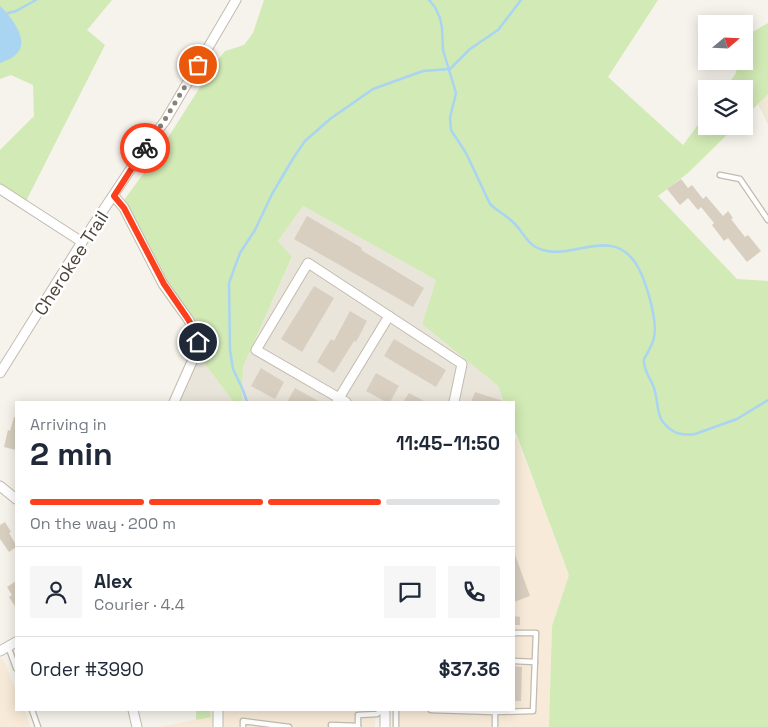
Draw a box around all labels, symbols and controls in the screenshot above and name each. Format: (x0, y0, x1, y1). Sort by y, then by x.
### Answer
north arrow (698, 15, 752, 70)
map controls (698, 15, 753, 135)
pin (177, 44, 219, 86)
icon: bag (184, 51, 212, 79)
button: layers (698, 80, 753, 135)
courier (120, 123, 170, 173)
icon: bike (131, 134, 159, 162)
street label: Cherokee Trail (29, 206, 113, 320)
pin (177, 321, 219, 363)
icon: home (184, 328, 212, 356)
text: Arriving in (30, 414, 107, 435)
text: 11:45–11:50 (396, 431, 500, 456)
text: 2 min (30, 434, 113, 474)
text: On the way · 200 m (30, 513, 176, 534)
button: person (30, 566, 82, 618)
button: chat (384, 566, 436, 618)
button: phone (448, 566, 500, 618)
text: Alex (94, 569, 133, 594)
text: Courier · 4.4 (94, 594, 185, 615)
text: Order #3990 (30, 657, 144, 682)
text: $37.36 (439, 657, 500, 682)

